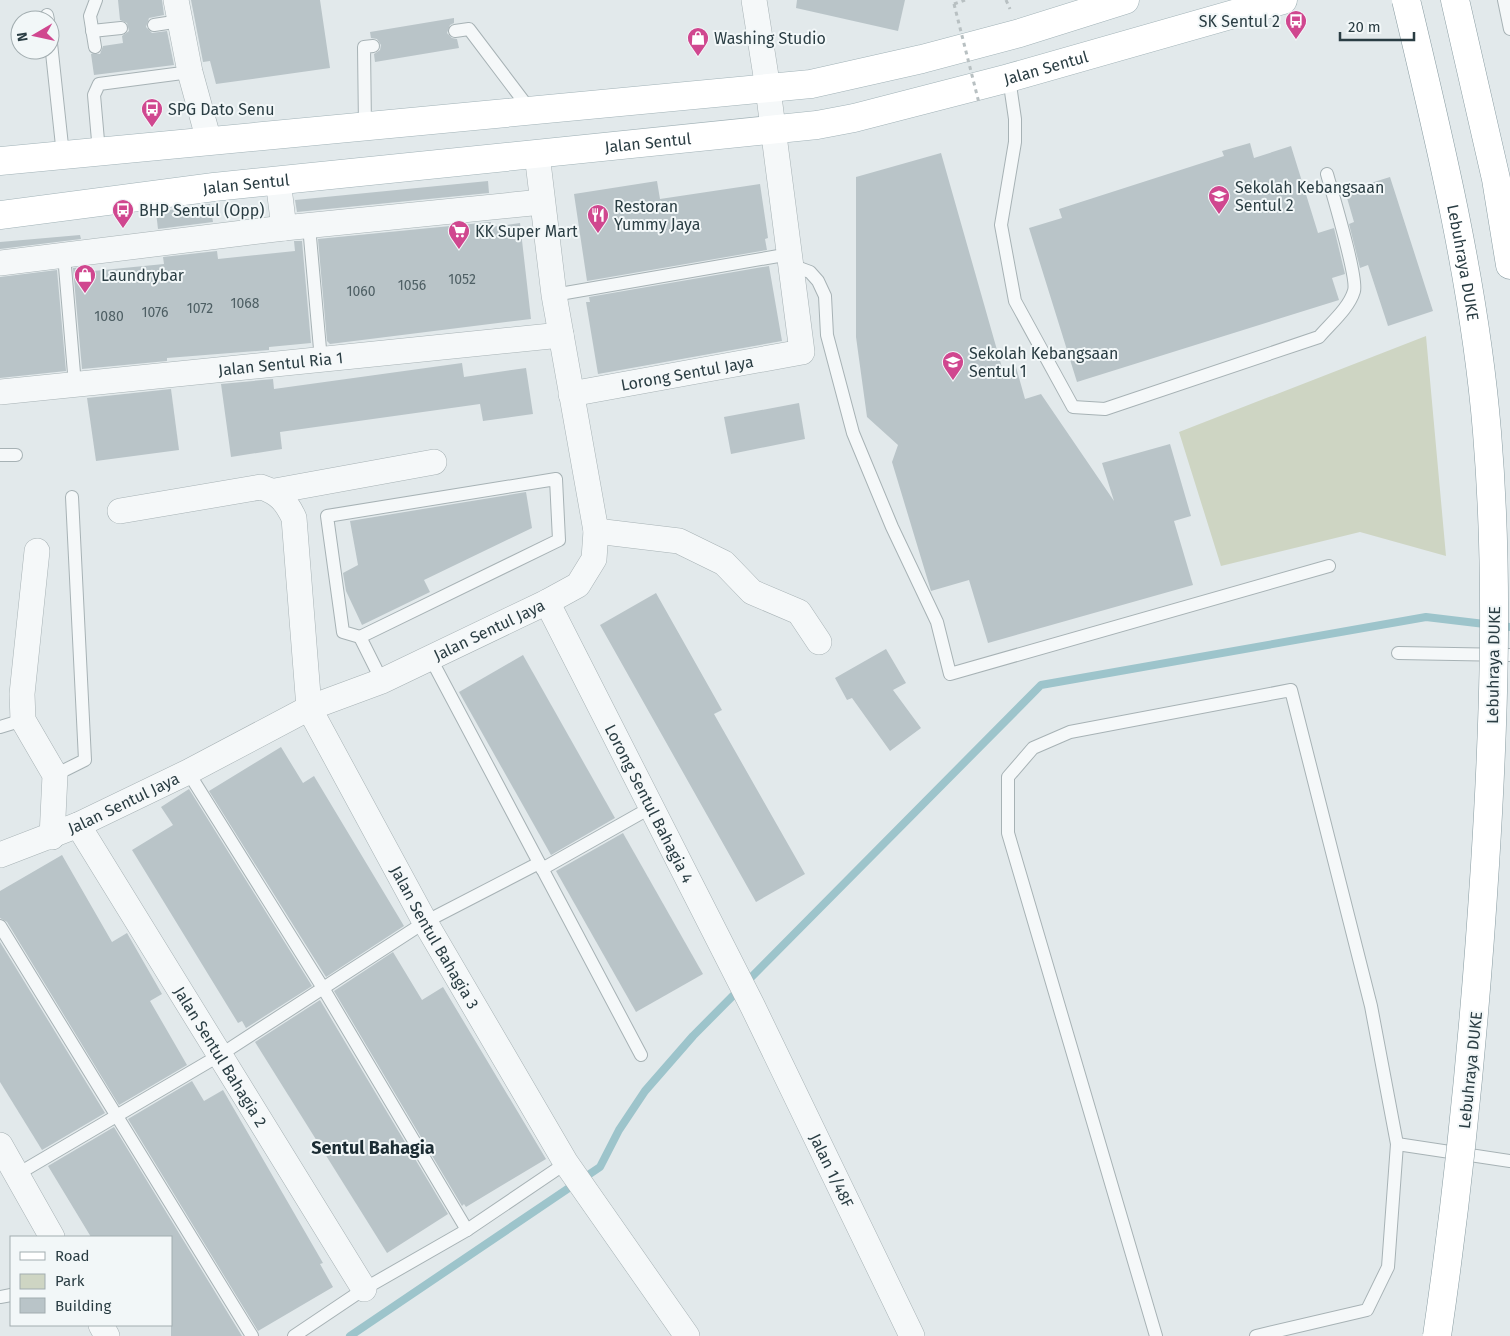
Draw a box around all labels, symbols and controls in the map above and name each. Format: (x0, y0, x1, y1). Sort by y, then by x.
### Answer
bus stop icon: SK Sentul 2 (1284, 9, 1308, 40)
north arrow (10, 10, 60, 60)
scale bar (1340, 10, 1414, 42)
place label: SK Sentul 2 (1199, 12, 1280, 31)
text: 20 m (1348, 18, 1381, 36)
shop icon: Washing Studio (686, 26, 710, 57)
place label: Washing Studio (714, 29, 826, 48)
text: N (14, 31, 32, 43)
street label: Jalan Sentul (1002, 47, 1091, 89)
bus stop icon: SPG Dato Senu (140, 97, 164, 128)
place label: SPG Dato Senu (168, 100, 274, 119)
street label: Jalan Sentul (604, 129, 693, 157)
street label: Jalan Sentul (202, 170, 291, 198)
place label: Sekolah Kebangsaan Sentul 2 (1235, 178, 1384, 215)
school or university icon: Sekolah Kebangsaan Sentul 2 (1207, 184, 1231, 215)
place label: Restoran Yummy Jaya (614, 197, 700, 234)
bus stop icon: BHP Sentul (Opp) (111, 198, 135, 229)
place label: BHP Sentul (Opp) (139, 201, 264, 220)
restaurant icon: Restoran Yummy Jaya (586, 203, 610, 234)
street label: Lebuhraya DUKE (1443, 203, 1483, 322)
supermarket icon: KK Super Mart (447, 219, 471, 250)
place label: KK Super Mart (475, 222, 578, 241)
shop icon: Laundrybar (73, 263, 97, 294)
place label: Laundrybar (101, 266, 185, 285)
house number: 1052 (448, 271, 476, 288)
house number: 1056 (398, 277, 426, 294)
house number: 1060 (346, 283, 376, 300)
house number: 1068 (230, 295, 260, 312)
house number: 1072 (187, 300, 213, 317)
house number: 1076 (142, 304, 168, 321)
house number: 1080 (94, 308, 124, 325)
place label: Sekolah Kebangsaan Sentul 1 (969, 344, 1118, 381)
street label: Jalan Sentul Ria 1 (217, 348, 344, 380)
school or university icon: Sekolah Kebangsaan Sentul 1 (941, 350, 965, 381)
street label: Lorong Sentul Jaya (619, 352, 755, 395)
street label: Jalan Sentul Jaya (431, 596, 548, 665)
street label: Lebuhraya DUKE (1483, 606, 1504, 724)
street label: Lorong Sentul Bahagia 4 (601, 721, 698, 887)
street label: Jalan Sentul Jaya (65, 769, 182, 838)
street label: Jalan Sentul Bahagia 3 (386, 863, 483, 1012)
street label: Jalan Sentul Bahagia 2 (170, 983, 271, 1131)
street label: Lebuhraya DUKE (1455, 1010, 1486, 1130)
street label: Jalan 1/48F (806, 1131, 858, 1211)
district label: Sentul Bahagia (311, 1137, 435, 1159)
legend (10, 1236, 172, 1326)
text: Road (55, 1247, 90, 1265)
text: Park (55, 1272, 85, 1290)
text: Building (55, 1297, 111, 1315)

